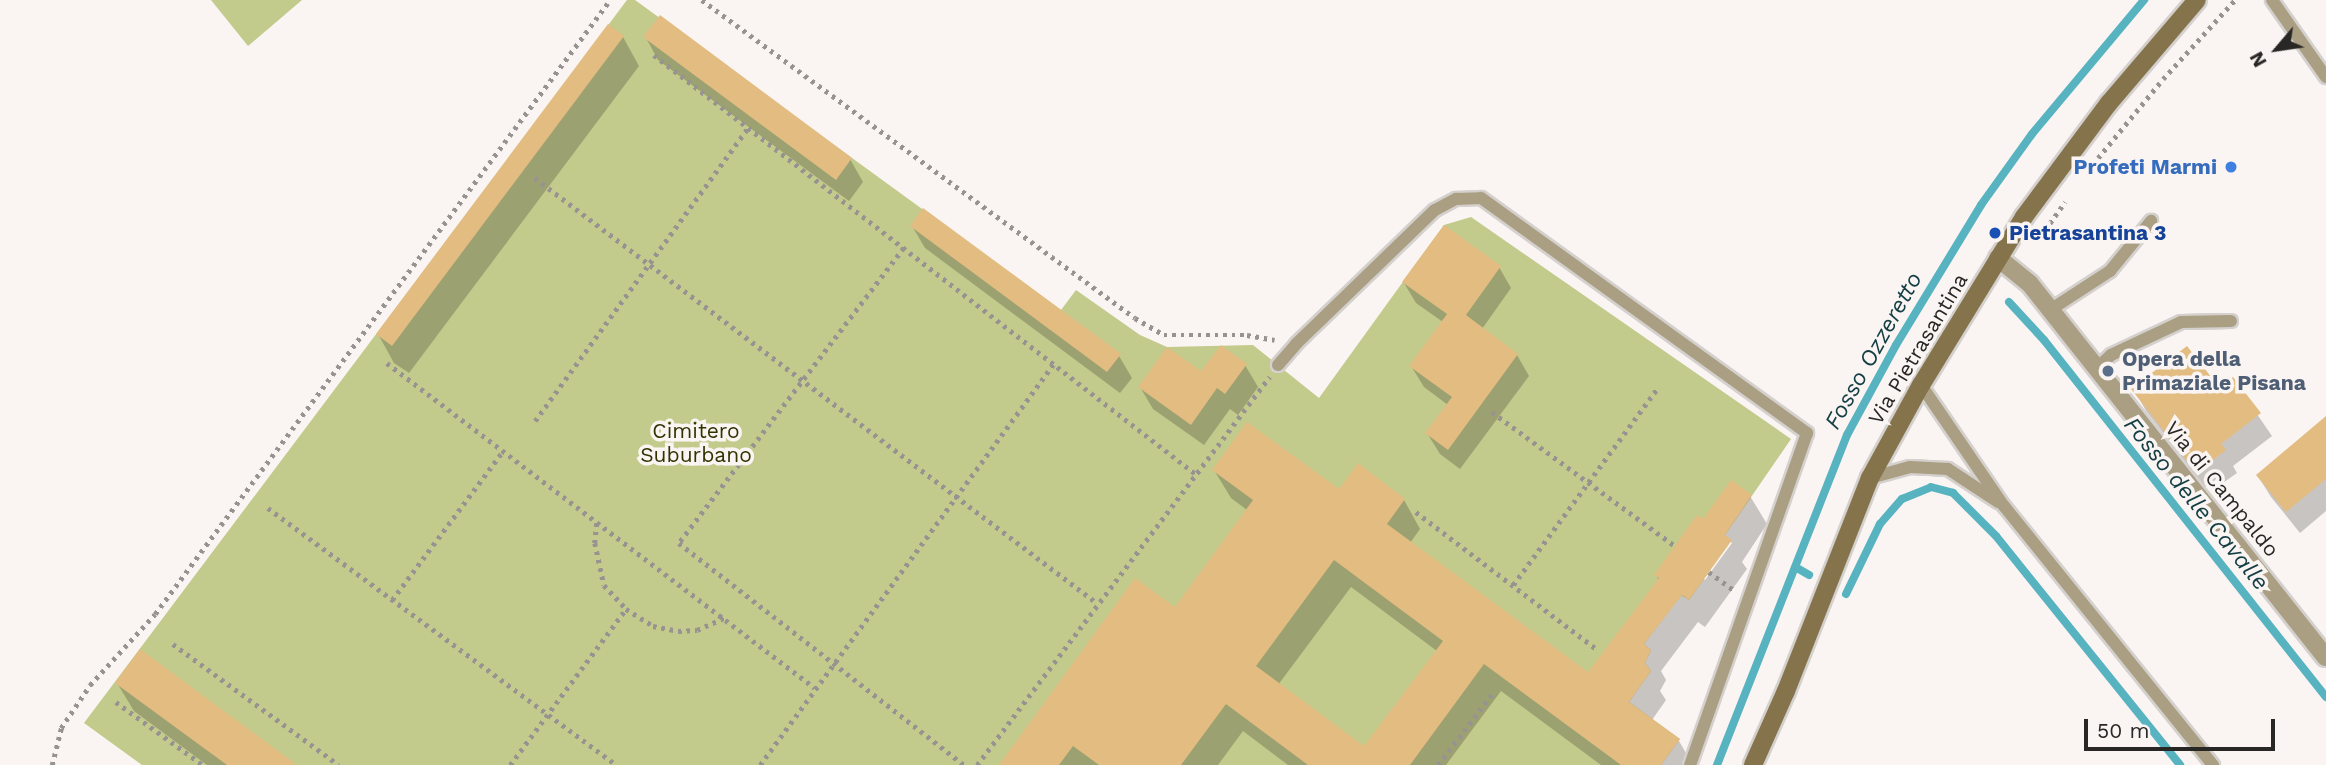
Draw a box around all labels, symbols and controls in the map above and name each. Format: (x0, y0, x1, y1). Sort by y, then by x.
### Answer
north arrow (2242, 14, 2312, 84)
text: N (2245, 48, 2272, 71)
place label: Profeti Marmi (2074, 154, 2217, 180)
marker: Profeti Marmi (2223, 159, 2239, 175)
place label: Pietrasantina 3 (2009, 220, 2167, 246)
marker: Pietrasantina 3 (1987, 225, 2003, 241)
water label: Fosso Ozzeretto (1819, 268, 1929, 434)
street label: Via Pietrasantina (1863, 269, 1973, 429)
place label: Opera della Primaziale Pisana (2122, 346, 2306, 396)
marker: Opera della Primaziale Pisana (2100, 363, 2116, 379)
water label: Fosso delle Cavalle (2118, 412, 2274, 596)
street label: Via di Campaldo (2159, 416, 2285, 562)
park label: Cimitero Suburbano (640, 418, 752, 468)
scale bar (2088, 706, 2279, 750)
text: 50 m (2097, 718, 2149, 743)

